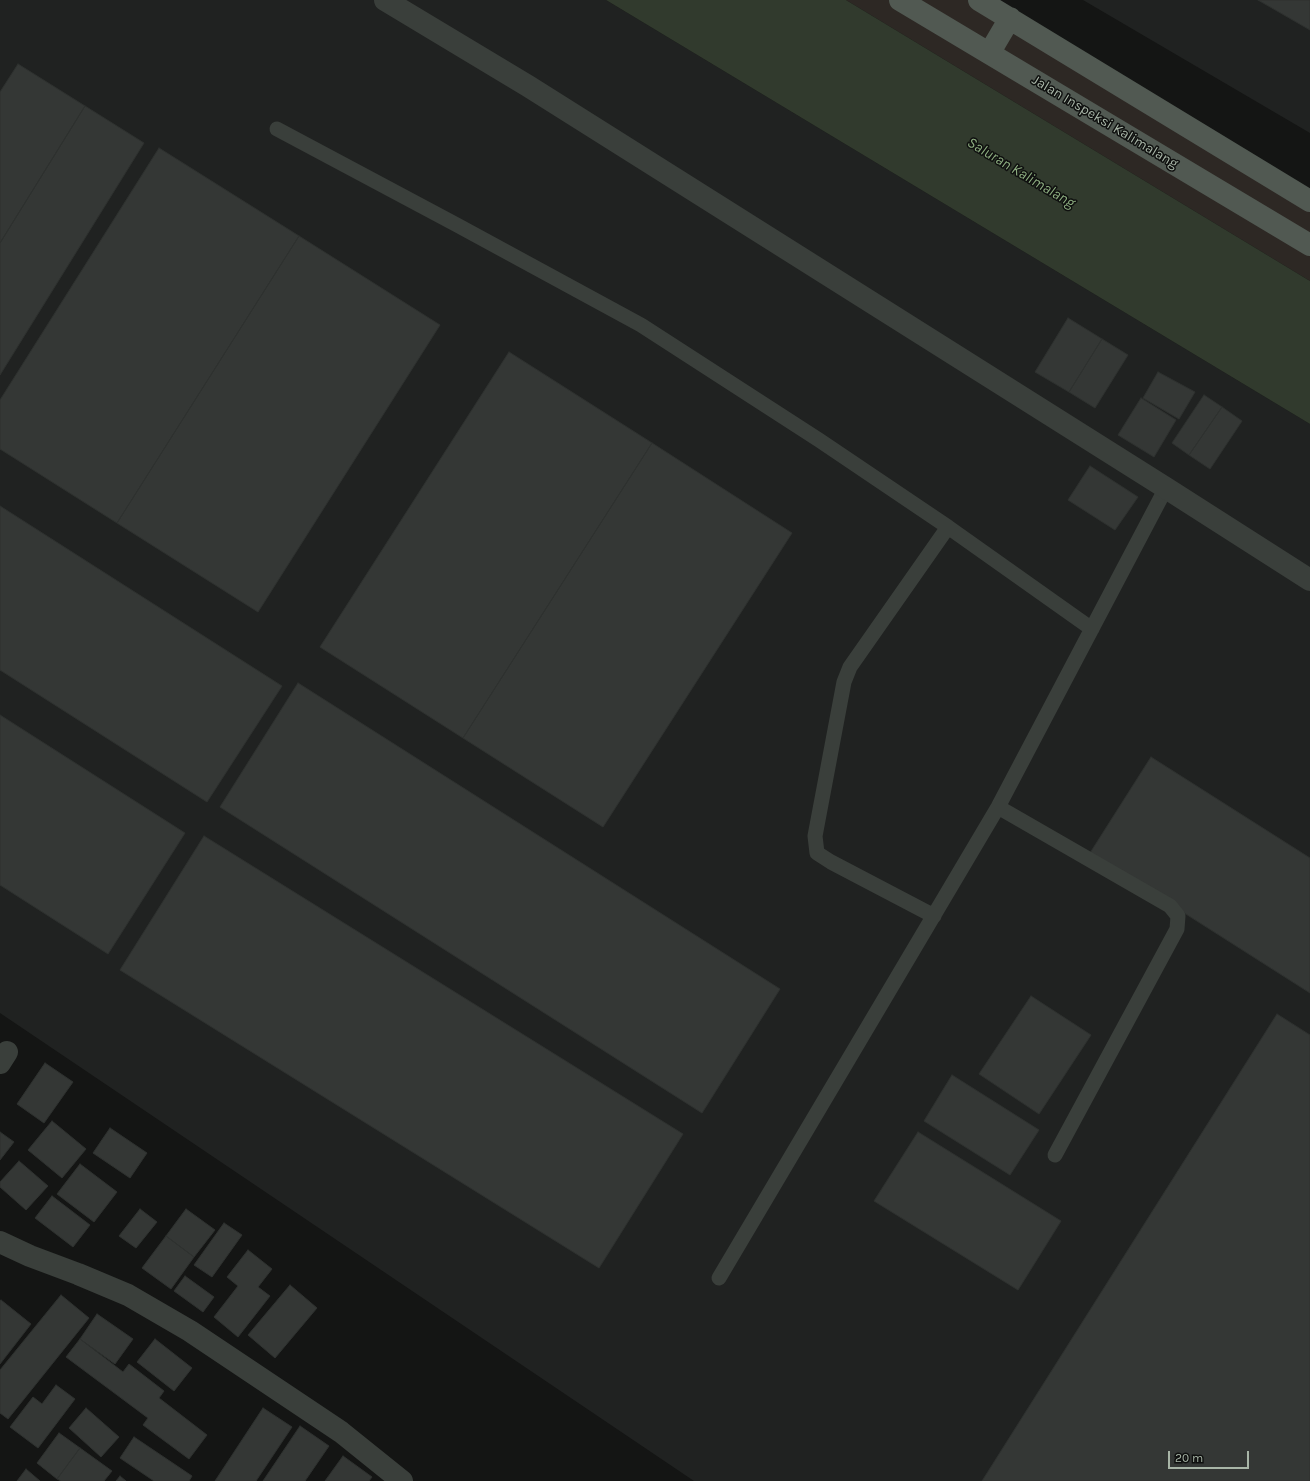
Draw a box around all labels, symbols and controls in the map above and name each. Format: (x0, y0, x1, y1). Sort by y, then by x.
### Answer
street label: Jalan Inspeksi Kalimalang (1029, 72, 1181, 172)
water label: Saluran Kalimalang (964, 134, 1078, 212)
scale bar (1170, 1443, 1251, 1469)
text: 20 m (1175, 1451, 1203, 1465)

